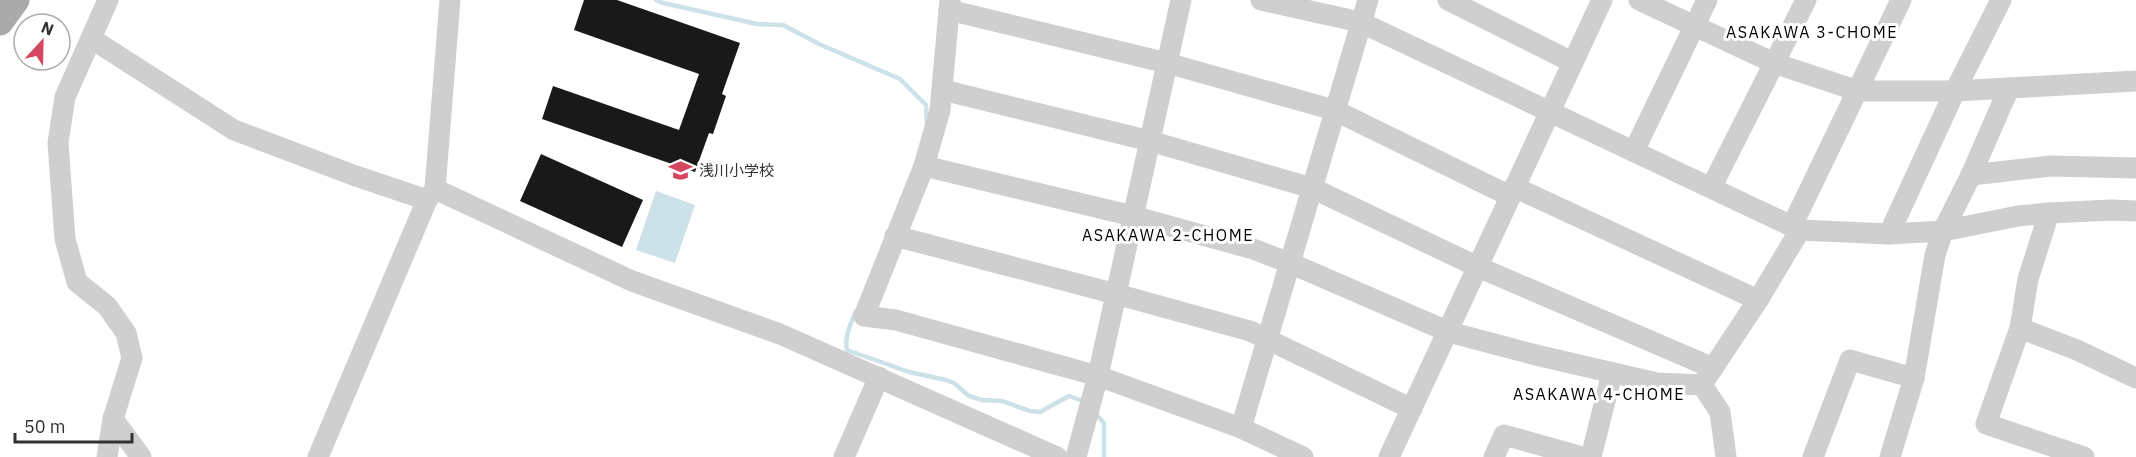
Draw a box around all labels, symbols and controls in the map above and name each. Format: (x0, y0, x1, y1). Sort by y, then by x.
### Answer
north arrow (12, 12, 72, 72)
text: N (38, 17, 57, 40)
district label: ASAKAWA 3-CHOME (1726, 22, 1898, 42)
school or university icon: 浅川小学校 (668, 157, 694, 183)
place label: 浅川小学校 (699, 161, 774, 180)
district label: ASAKAWA 2-CHOME (1082, 225, 1254, 245)
district label: ASAKAWA 4-CHOME (1513, 384, 1685, 404)
scale bar (15, 406, 132, 444)
text: 50 m (24, 415, 66, 438)

